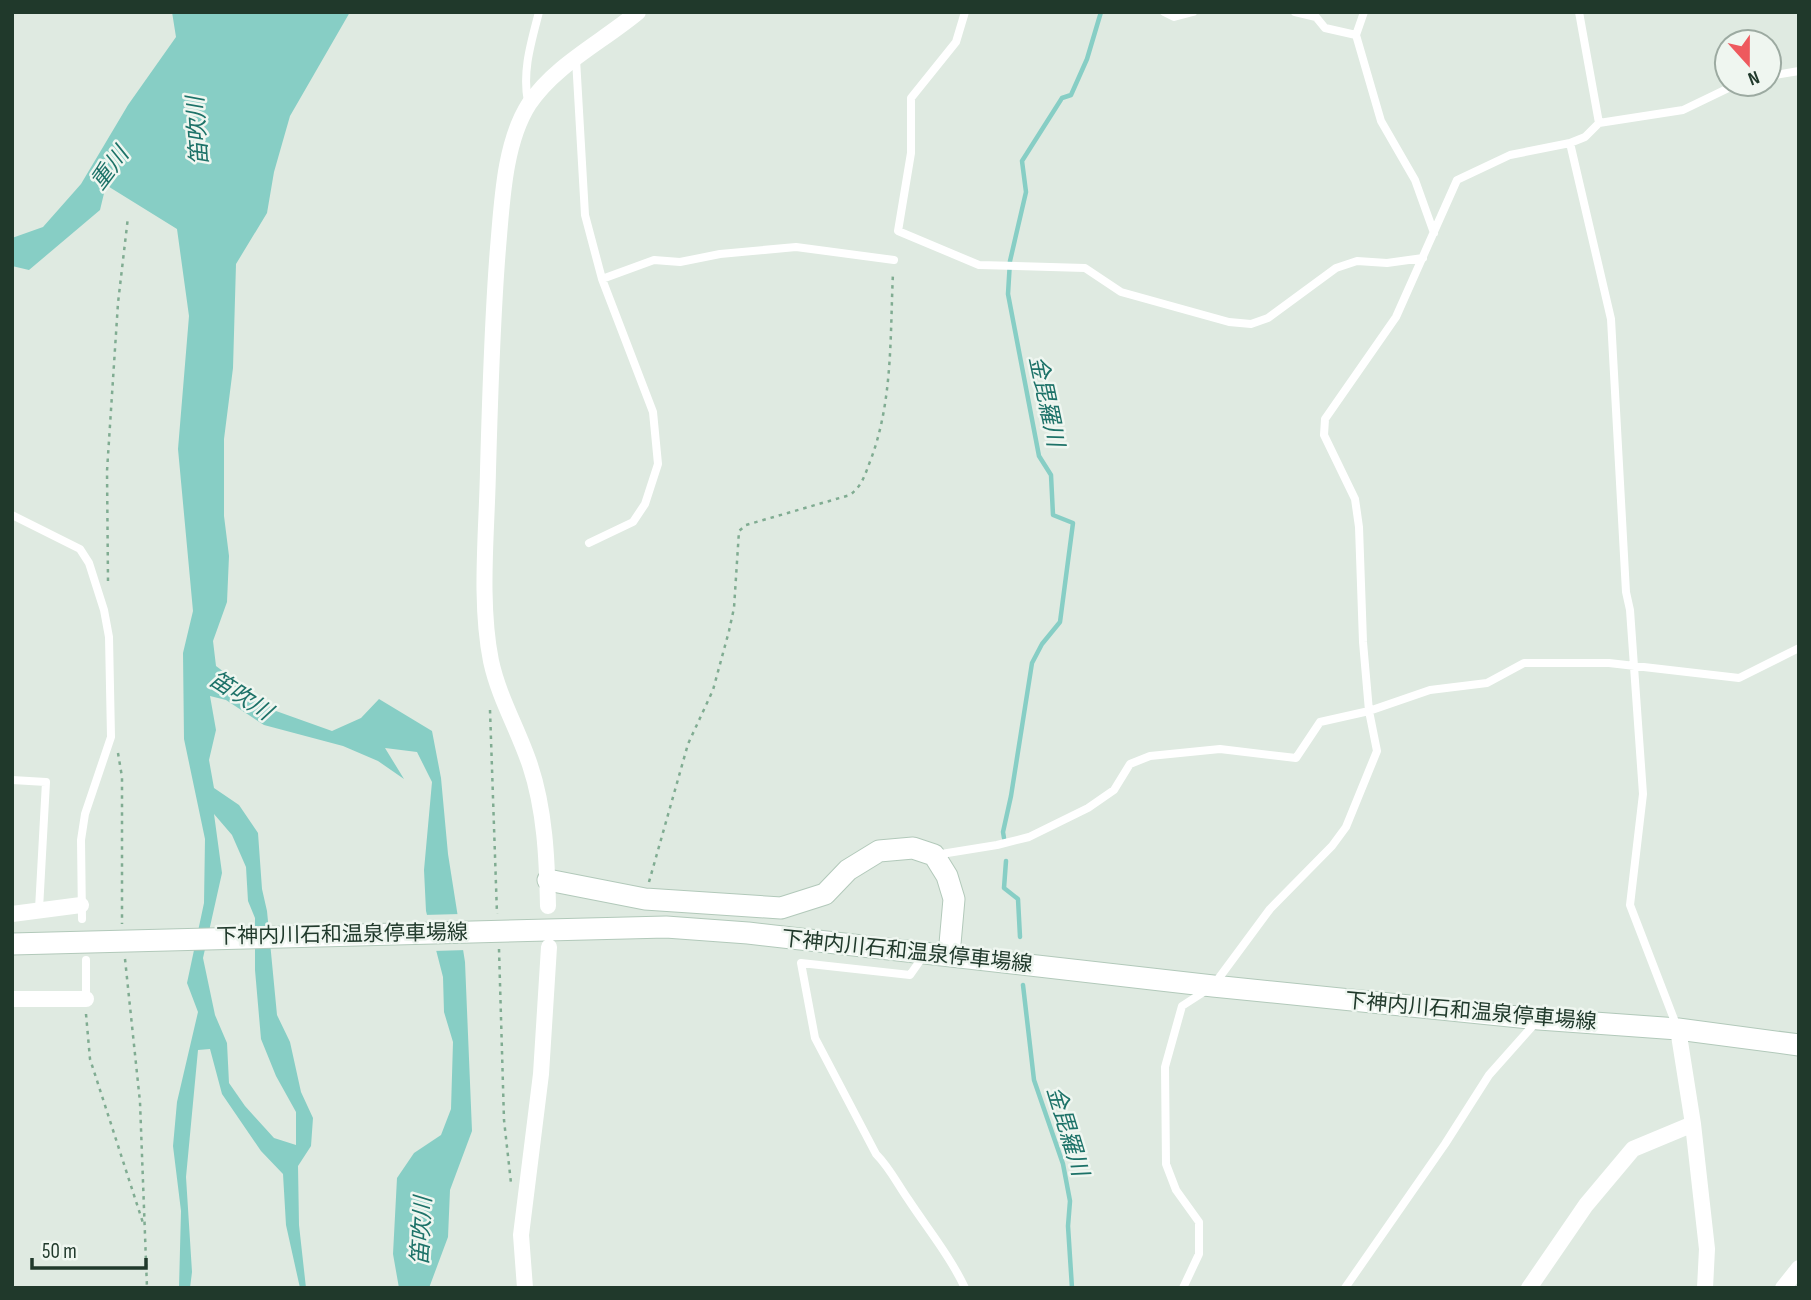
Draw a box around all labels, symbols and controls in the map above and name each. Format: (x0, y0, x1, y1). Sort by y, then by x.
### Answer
north arrow (1713, 28, 1783, 98)
text: N (1745, 65, 1762, 90)
water label: 笛吹川 (181, 93, 214, 166)
water label: 重川 (85, 139, 137, 195)
water label: 金毘羅川 (1023, 353, 1070, 452)
water label: 笛吹川 (204, 665, 280, 728)
street label: 下神内川石和温泉停車場線 (216, 920, 468, 949)
street label: 下神内川石和温泉停車場線 (780, 926, 1034, 977)
street label: 下神内川石和温泉停車場線 (1344, 988, 1598, 1035)
water label: 金毘羅川 (1040, 1083, 1095, 1182)
water label: 笛吹川 (406, 1193, 438, 1266)
scale bar (32, 1226, 145, 1270)
text: 50 m (42, 1239, 77, 1264)

